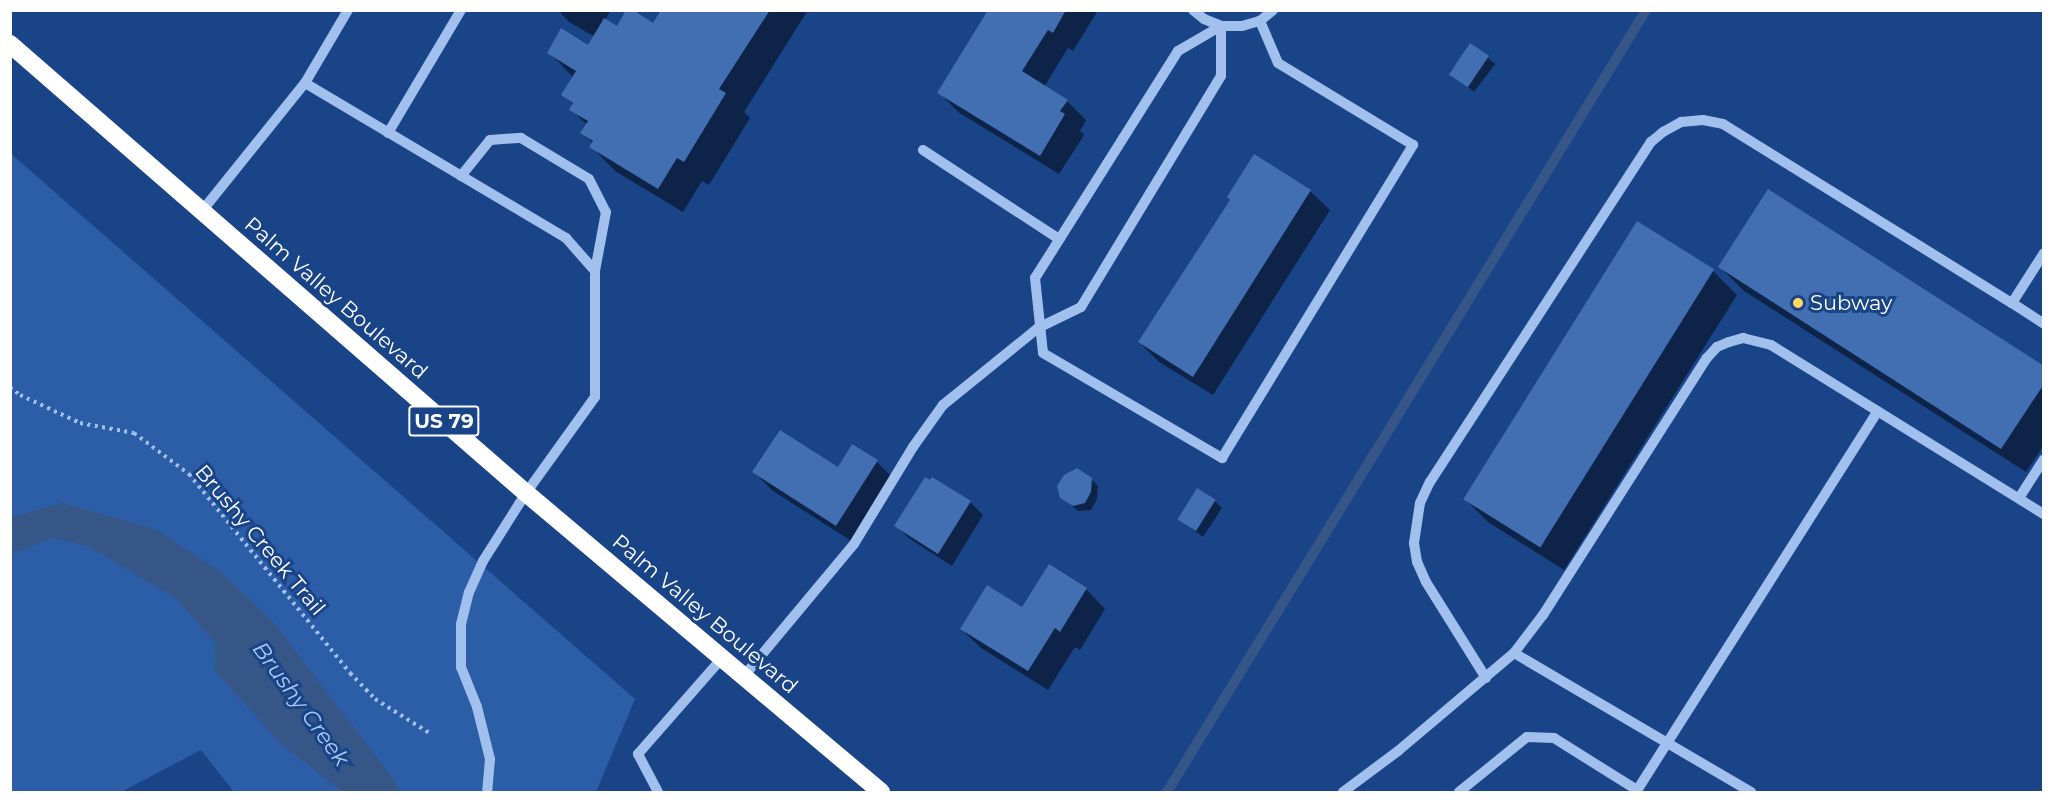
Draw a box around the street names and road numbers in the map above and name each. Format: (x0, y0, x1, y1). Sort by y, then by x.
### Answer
street label: Palm Valley Boulevard (239, 212, 433, 384)
road number: US 79 (408, 404, 480, 438)
street label: Brushy Creek Trail (190, 460, 330, 620)
street label: Palm Valley Boulevard (607, 529, 803, 699)

